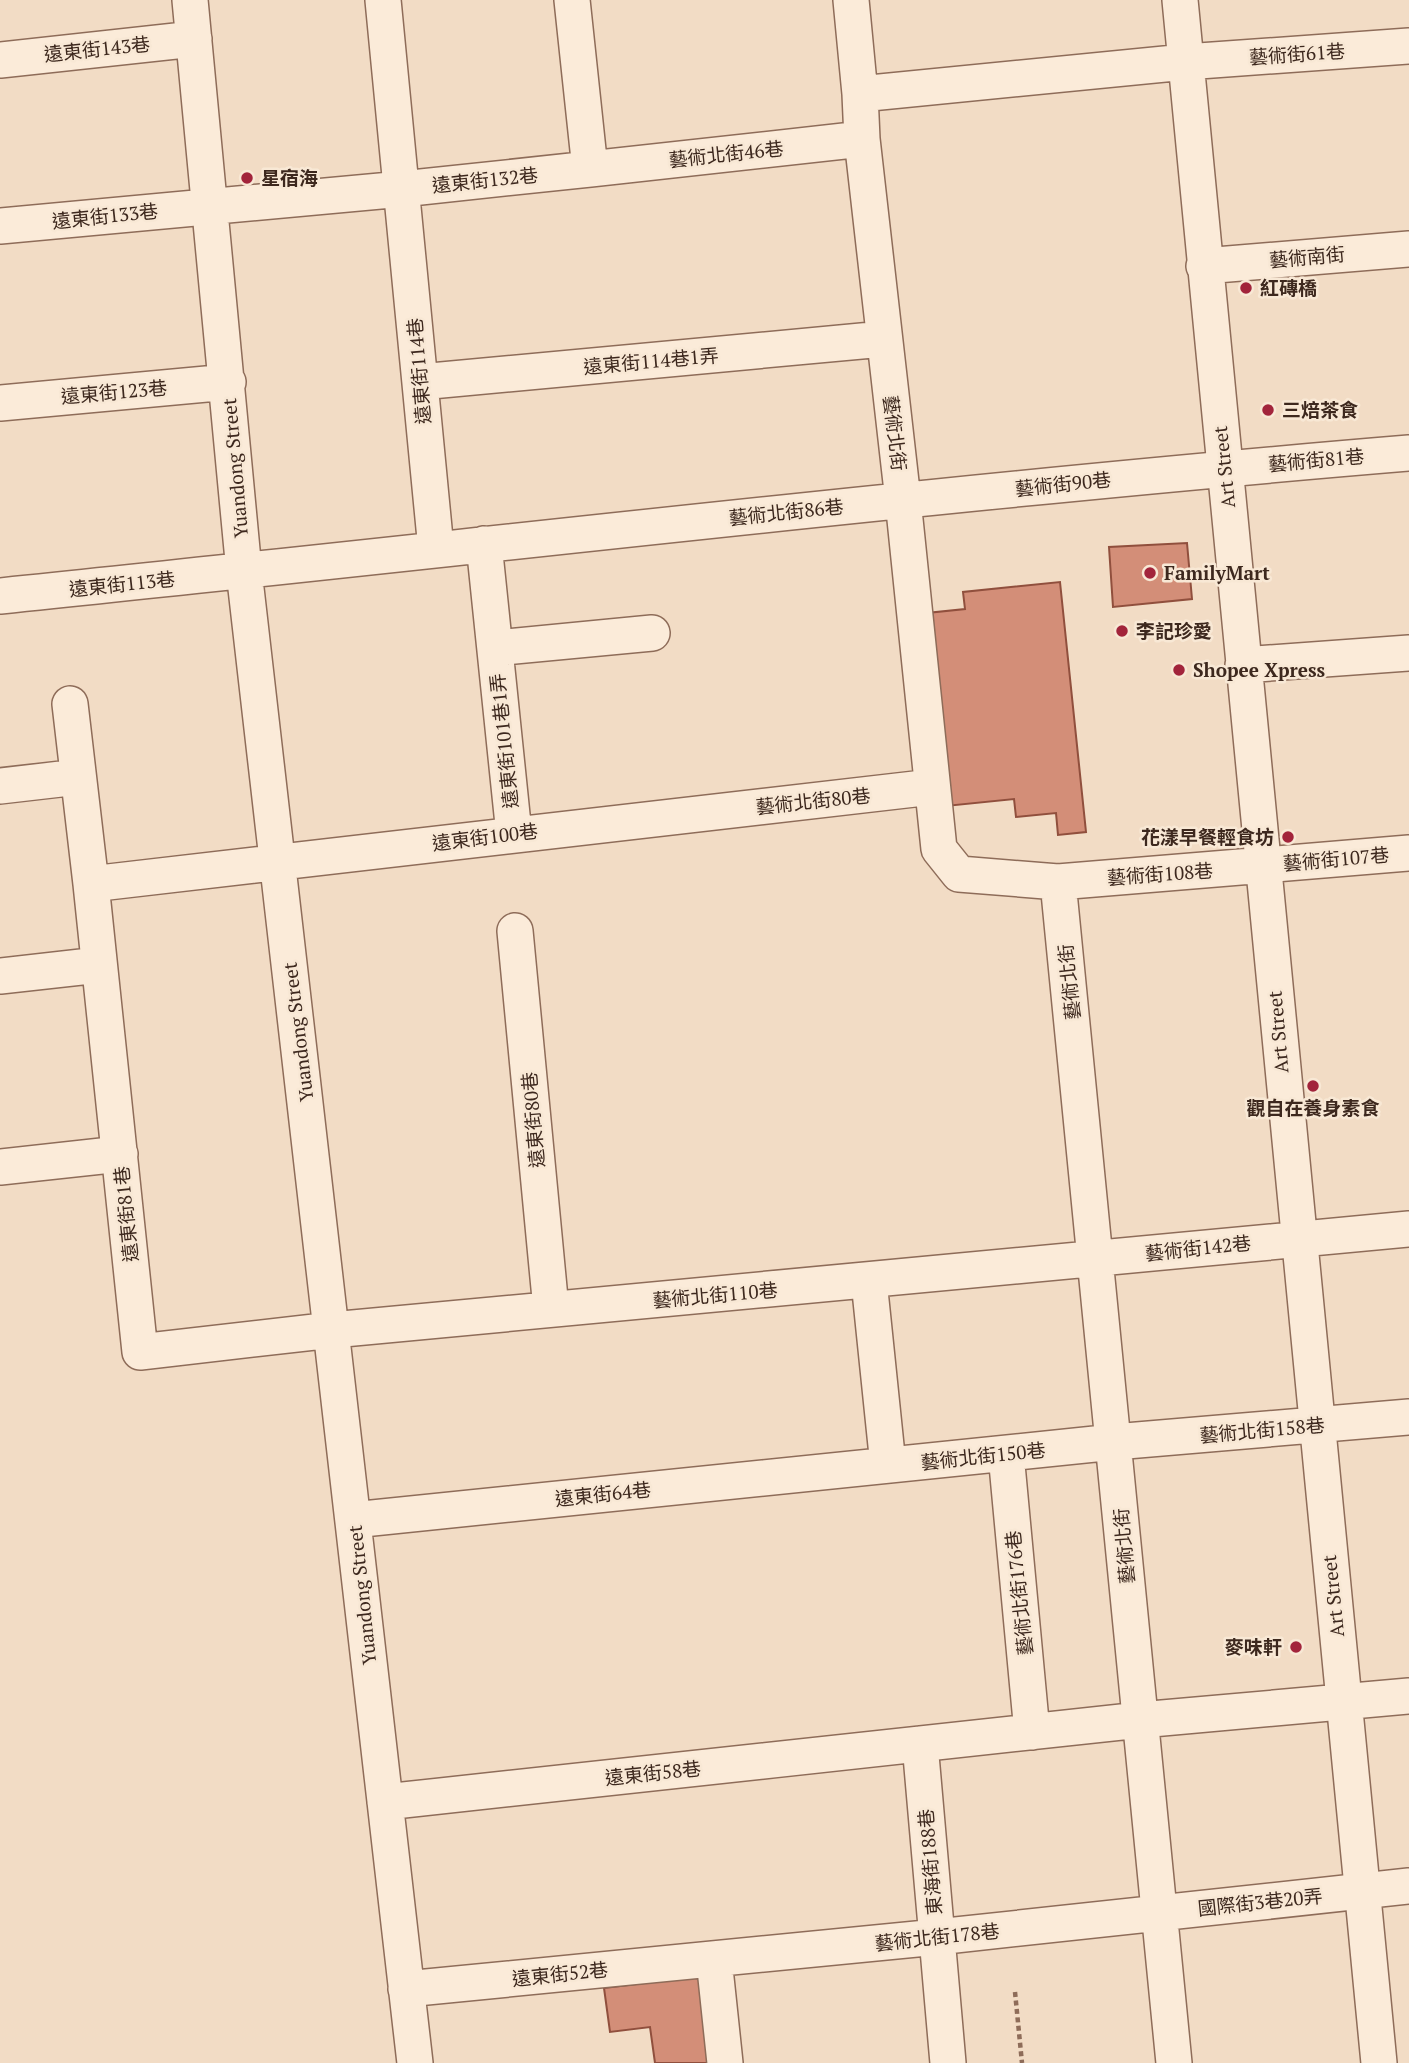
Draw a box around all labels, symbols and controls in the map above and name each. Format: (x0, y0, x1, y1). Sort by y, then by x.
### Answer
street label: 遠東街143巷 (43, 31, 151, 66)
street label: 藝術街61巷 (1248, 38, 1346, 69)
street label: 藝術北街46巷 (667, 135, 785, 172)
street label: 遠東街132巷 (431, 162, 539, 197)
place label: 星宿海 (261, 165, 318, 190)
marker: 星宿海 (239, 170, 255, 186)
street label: 遠東街133巷 (51, 198, 159, 233)
street label: 藝術南街 (1268, 241, 1346, 272)
place label: 紅磚橋 (1260, 275, 1317, 300)
marker: 紅磚橋 (1238, 280, 1254, 296)
street label: 遠東街114巷 (401, 317, 436, 425)
street label: 遠東街114巷1弄 (582, 342, 720, 379)
street label: 遠東街123巷 (60, 374, 168, 409)
street label: 藝術北街 (878, 394, 913, 472)
street label: Yuandong Street (216, 397, 253, 539)
place label: 三焙茶食 (1282, 397, 1358, 422)
marker: 三焙茶食 (1260, 402, 1276, 418)
street label: Art Street (1207, 425, 1240, 509)
street label: 藝術街81巷 (1267, 443, 1365, 476)
street label: 藝術街90巷 (1014, 466, 1112, 501)
street label: 藝術北街86巷 (727, 493, 845, 530)
place label: FamilyMart (1164, 560, 1270, 585)
marker: FamilyMart (1142, 565, 1158, 581)
street label: 遠東街113巷 (68, 566, 176, 601)
place label: 李記珍愛 (1136, 618, 1212, 643)
marker: 李記珍愛 (1114, 623, 1130, 639)
place label: Shopee Xpress (1193, 657, 1326, 682)
marker: Shopee Xpress (1171, 662, 1187, 678)
street label: 遠東街101巷1弄 (484, 672, 523, 810)
street label: 藝術北街80巷 (754, 782, 872, 819)
street label: 遠東街100巷 (431, 818, 539, 855)
place label: 花漾早餐輕食坊 (1141, 824, 1274, 849)
marker: 花漾早餐輕食坊 (1280, 829, 1296, 845)
street label: 藝術街107巷 (1282, 841, 1390, 876)
street label: 藝術街108巷 (1106, 857, 1214, 890)
street label: 藝術北街 (1052, 943, 1085, 1021)
street label: Yuandong Street (277, 961, 318, 1103)
street label: Art Street (1261, 990, 1294, 1074)
street label: 遠東街80巷 (516, 1071, 549, 1169)
marker: 觀自在養身素食 (1305, 1078, 1321, 1094)
place label: 觀自在養身素食 (1246, 1095, 1380, 1120)
street label: 遠東街81巷 (108, 1165, 143, 1263)
street label: 藝術街142巷 (1144, 1230, 1252, 1265)
street label: 藝術北街110巷 (651, 1277, 779, 1312)
street label: 藝術北街158巷 (1198, 1412, 1326, 1447)
street label: 藝術北街150巷 (919, 1437, 1047, 1474)
street label: 遠東街64巷 (554, 1476, 652, 1511)
street label: 藝術北街 (1108, 1507, 1139, 1585)
street label: Yuandong Street (342, 1524, 381, 1666)
street label: 藝術北街176巷 (1000, 1529, 1037, 1657)
street label: Art Street (1316, 1554, 1349, 1638)
place label: 麥味軒 (1225, 1634, 1282, 1659)
marker: 麥味軒 (1288, 1639, 1304, 1655)
street label: 遠東街58巷 (604, 1755, 702, 1790)
street label: 東海街188巷 (912, 1808, 947, 1916)
street label: 國際街3巷20弄 (1196, 1883, 1324, 1920)
street label: 藝術北街178巷 (873, 1918, 1001, 1955)
street label: 遠東街52巷 (511, 1956, 609, 1991)

